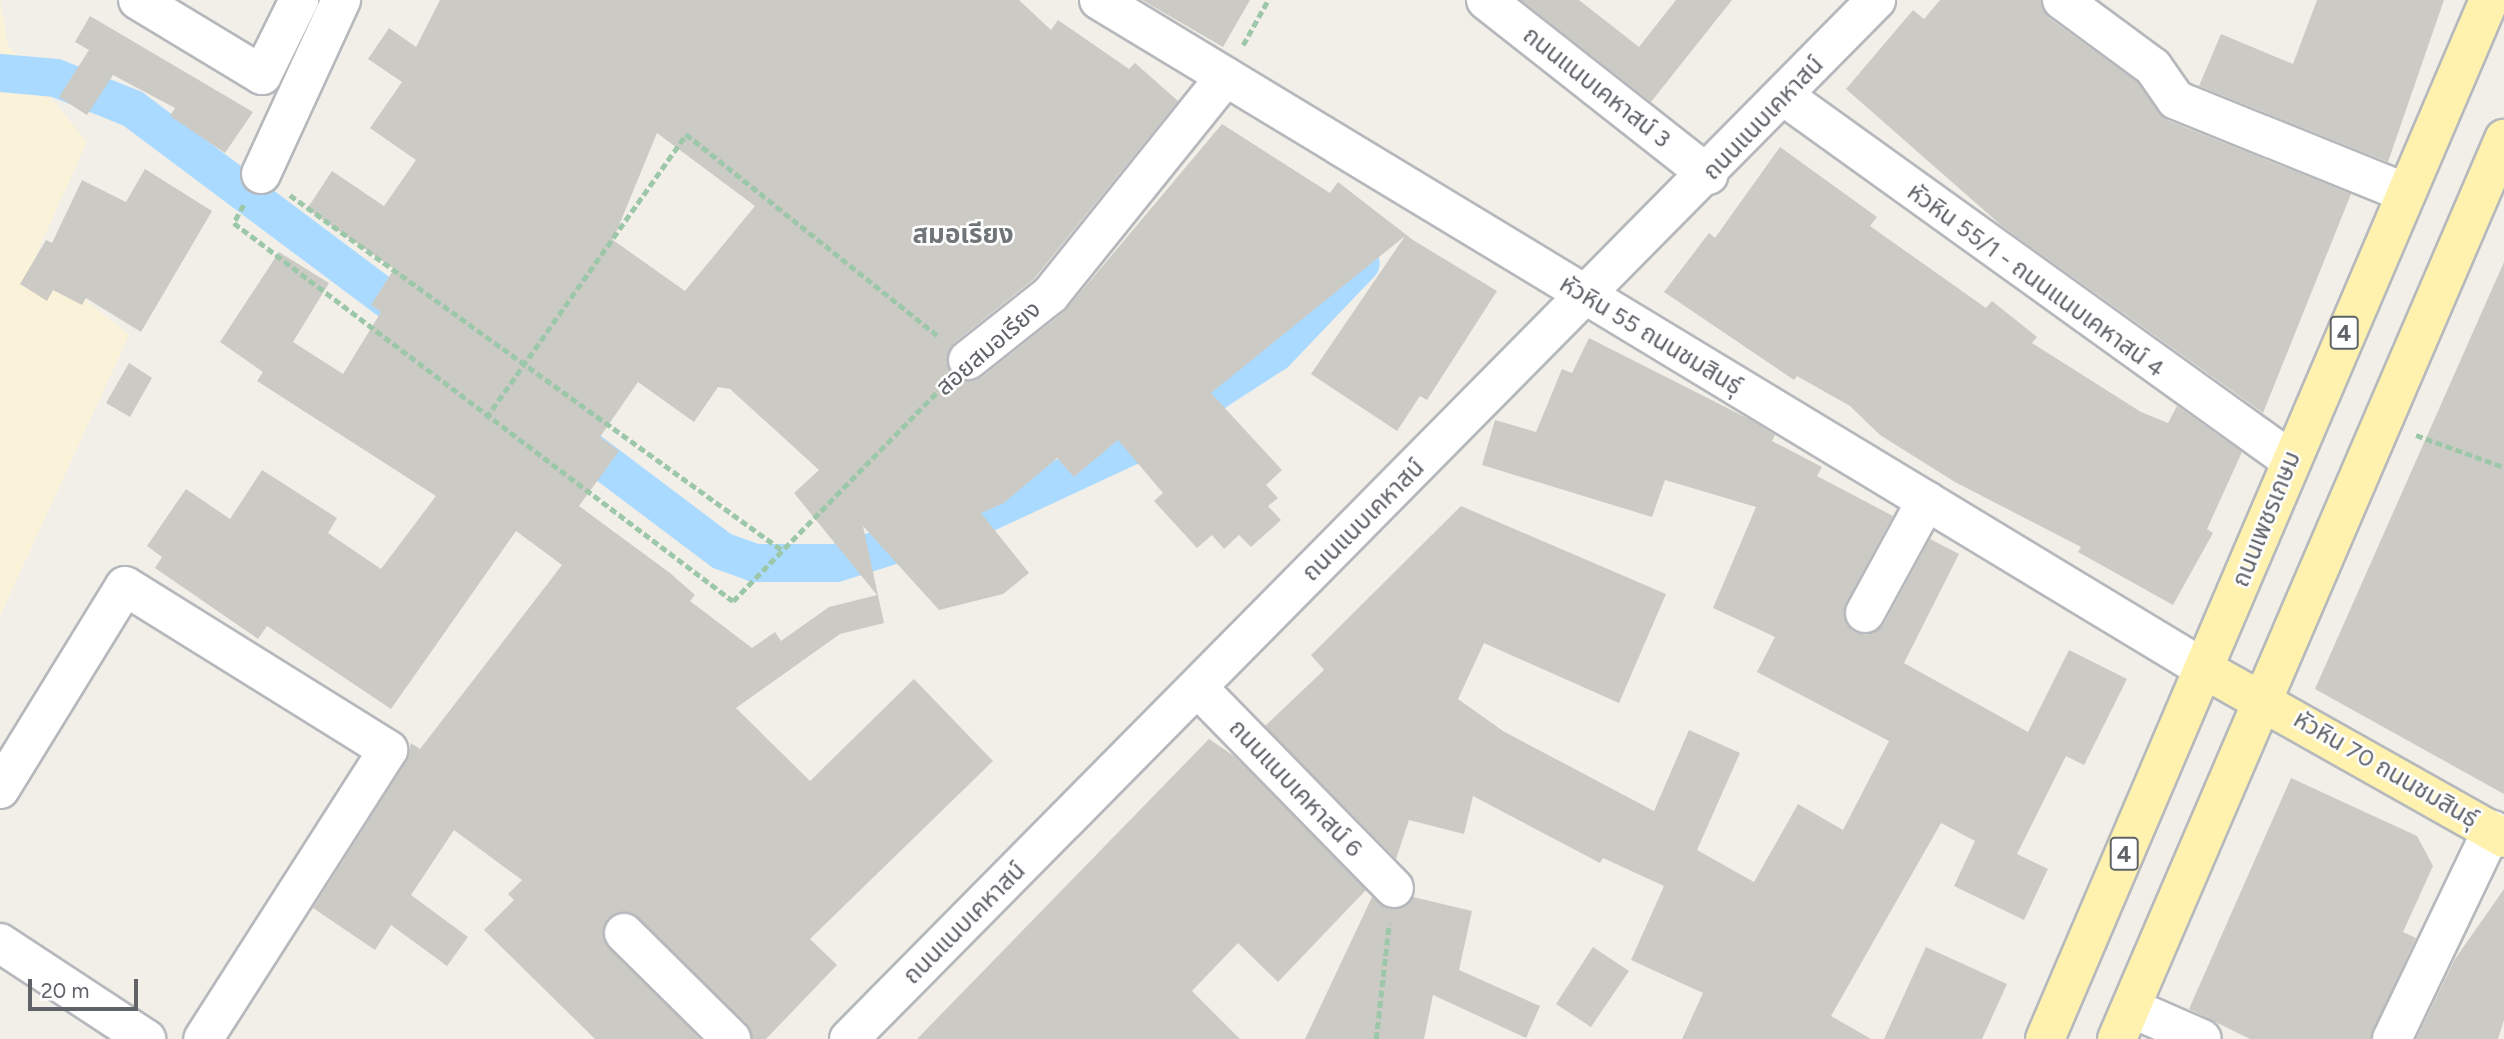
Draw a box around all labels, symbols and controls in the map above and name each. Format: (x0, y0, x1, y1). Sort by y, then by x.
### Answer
street label: ถนนแนบเคหาสน์ 3 (1517, 20, 1677, 154)
street label: ถนนแนบเคหาสน์ (1697, 50, 1829, 186)
street label: หัวหิน 55/1 - ถนนแนบเคหาสน์ 4 (1902, 177, 2170, 383)
district label: สมอเรียง (912, 219, 1014, 251)
street label: หัวหิน 55 ถนนชมสินธุ์ (1555, 269, 1747, 401)
street label: สอยสมอเรียง (930, 295, 1046, 401)
road number: 4 (2328, 314, 2360, 352)
street label: ถนนเพชรเกษม (2226, 447, 2306, 591)
street label: ถนนแนบเคหาสน์ (1296, 453, 1430, 587)
street label: หัวหิน 70 ถนนชมสินธุ์ (2289, 704, 2483, 834)
street label: ถนนแนบเคหาสน์ 6 (1223, 713, 1369, 863)
road number: 4 (2108, 834, 2140, 874)
street label: ถนนแนบเคหาสน์ (897, 856, 1031, 990)
scale bar (32, 965, 142, 1009)
text: 20 m (41, 978, 89, 1003)

